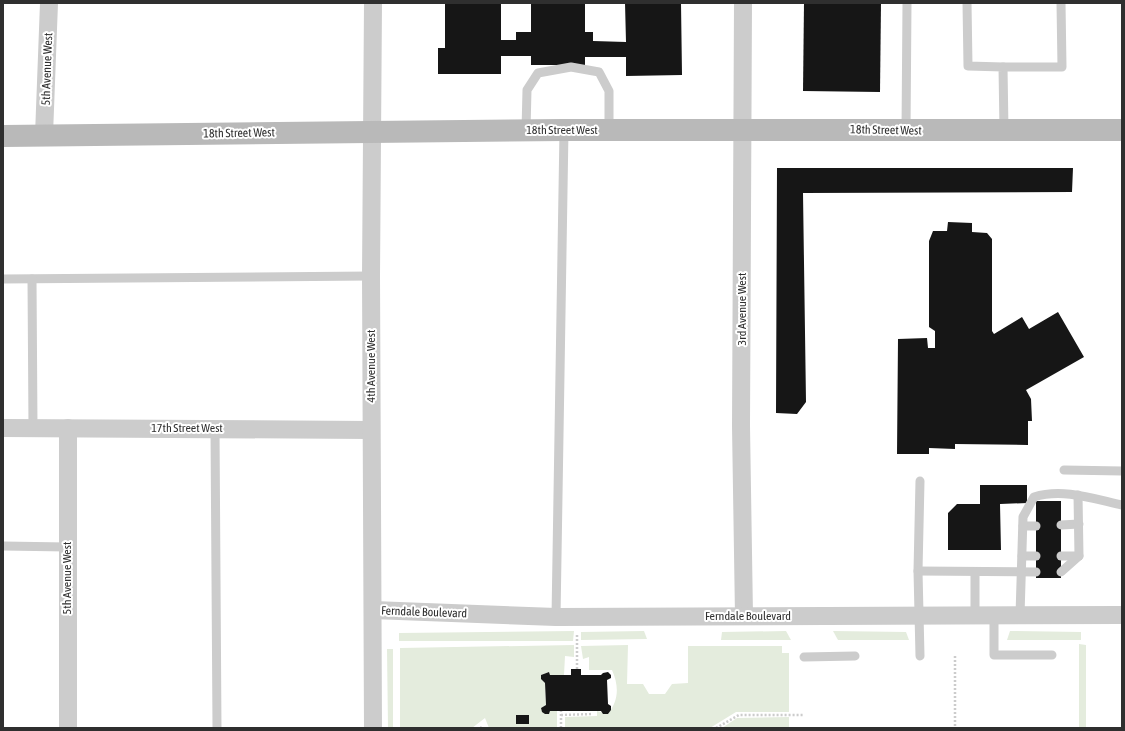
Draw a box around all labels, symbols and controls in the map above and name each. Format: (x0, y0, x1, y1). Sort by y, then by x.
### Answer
street label: 5th Avenue West (39, 32, 55, 106)
street label: 18th Street West (850, 122, 922, 138)
street label: 18th Street West (526, 123, 598, 137)
street label: 18th Street West (203, 125, 275, 141)
street label: 3rd Avenue West (735, 272, 749, 345)
street label: 4th Avenue West (364, 329, 378, 402)
street label: 17th Street West (151, 421, 223, 435)
street label: 5th Avenue West (60, 541, 74, 614)
street label: Ferndale Boulevard (381, 604, 467, 620)
street label: Ferndale Boulevard (705, 609, 791, 623)

